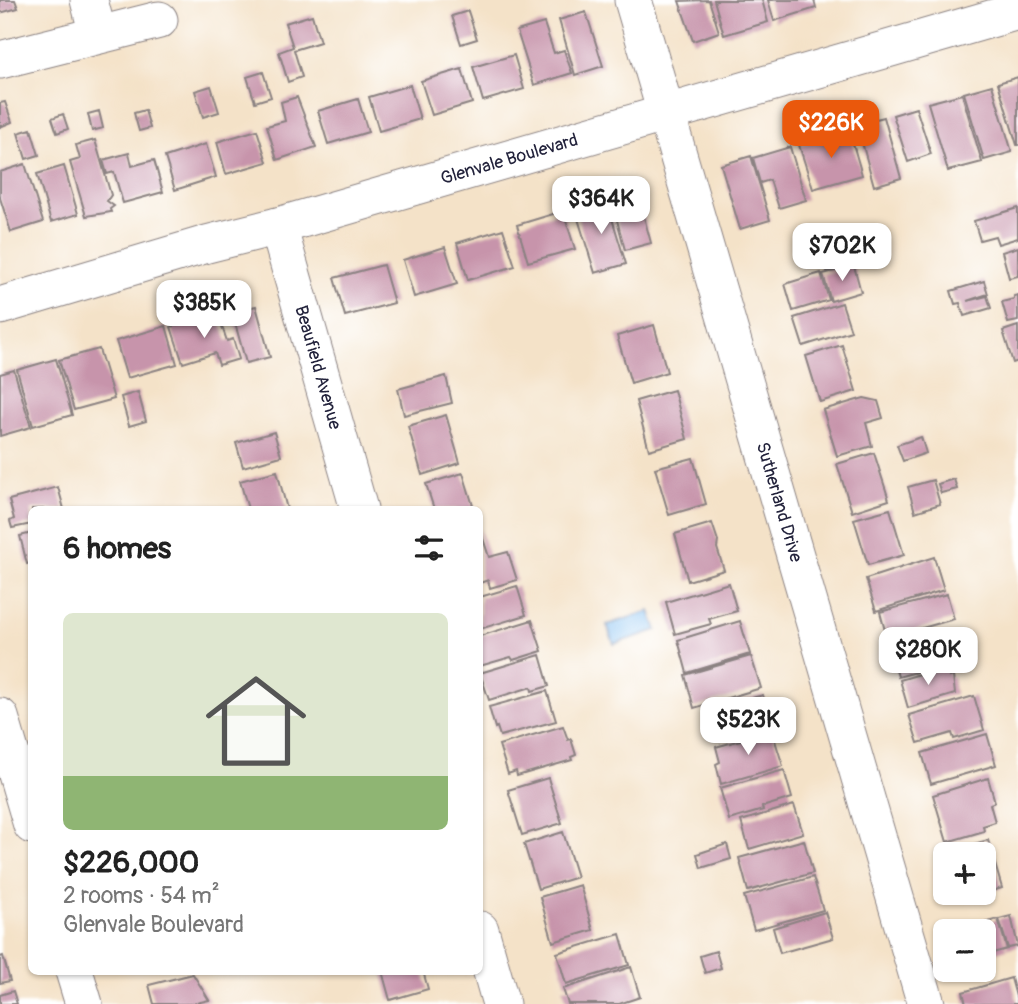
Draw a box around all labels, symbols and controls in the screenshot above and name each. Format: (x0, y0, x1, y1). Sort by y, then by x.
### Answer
pin: $226K (782, 100, 880, 160)
text: $226K (798, 108, 864, 137)
street label: Glenvale Boulevard (438, 129, 581, 190)
pin: $364K (552, 176, 650, 236)
text: $364K (568, 184, 634, 213)
pin: $702K (793, 224, 891, 283)
text: $702K (808, 231, 876, 260)
pin: $385K (155, 280, 253, 340)
text: $385K (172, 288, 236, 317)
street label: Beaufield Avenue (289, 303, 347, 432)
street label: Sutherland Drive (751, 439, 808, 565)
icon: filters (410, 529, 448, 567)
text: 6 homes (63, 530, 171, 567)
pin: $280K (879, 628, 977, 687)
text: $280K (895, 635, 961, 664)
icon: home (193, 658, 319, 784)
pin: $523K (699, 698, 797, 757)
text: $523K (716, 705, 780, 734)
map controls (933, 842, 996, 982)
button: + (933, 842, 996, 905)
text: $226,000 (63, 844, 199, 881)
text: 2 rooms · 54 m² (63, 881, 220, 910)
text: Glenvale Boulevard (63, 910, 244, 939)
button: − (933, 919, 996, 982)

